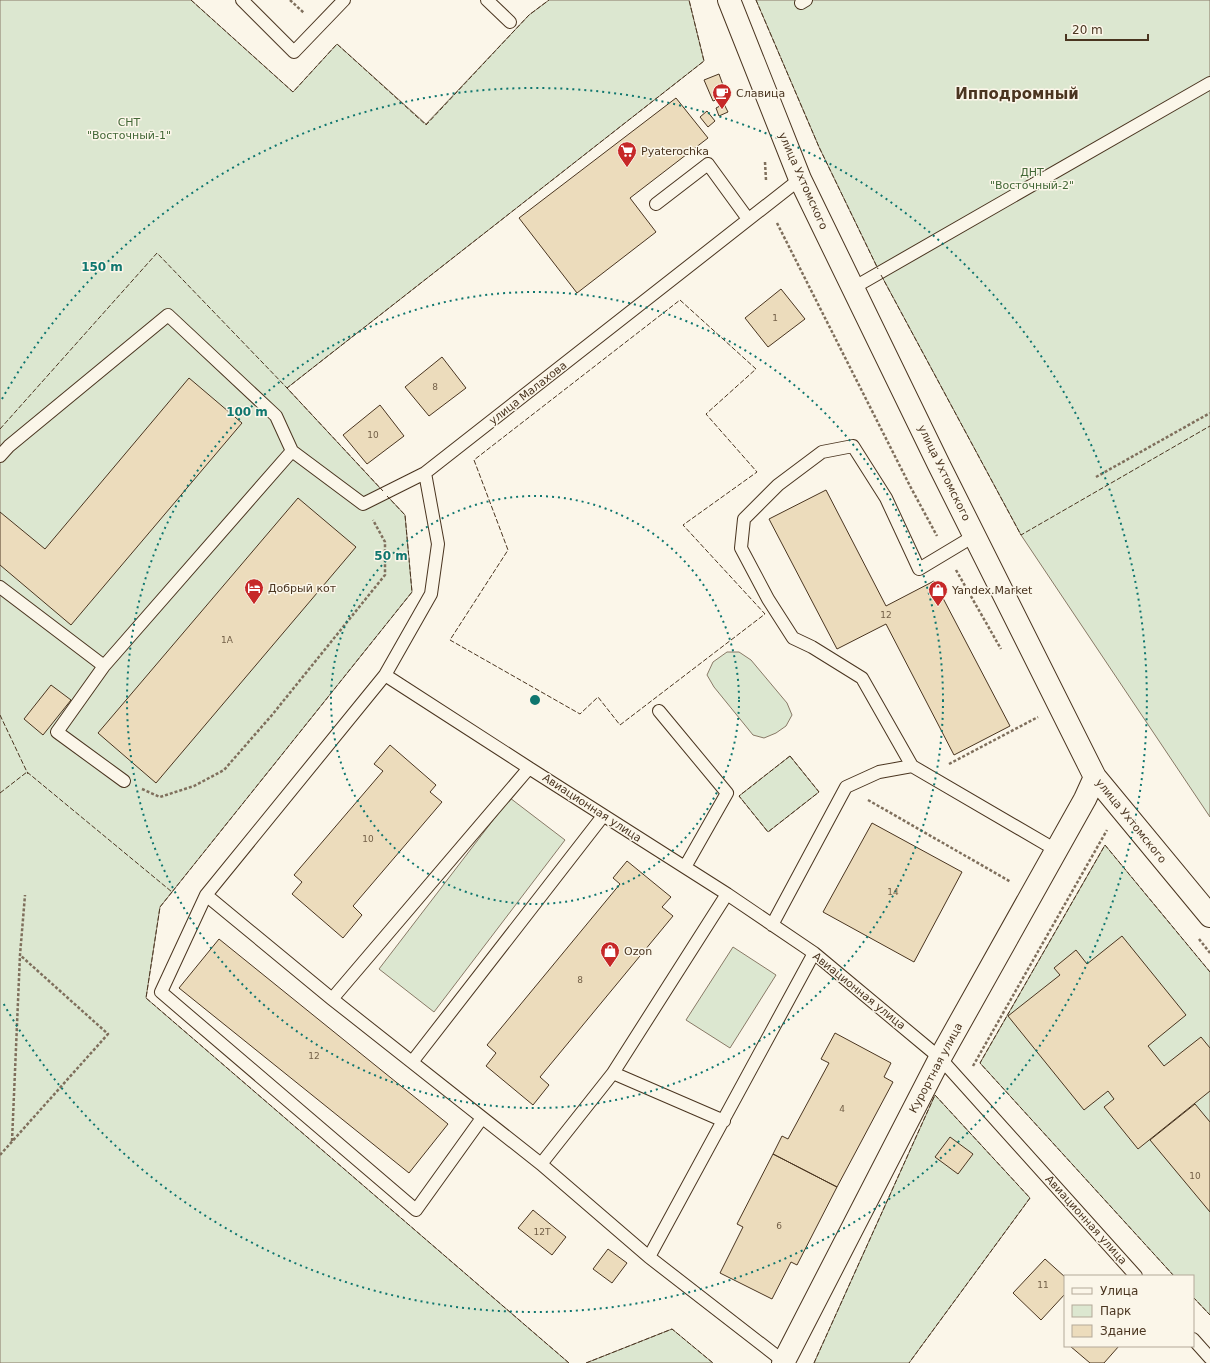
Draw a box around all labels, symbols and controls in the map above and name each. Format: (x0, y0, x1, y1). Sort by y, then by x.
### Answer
scale bar (1066, 16, 1148, 42)
text: 20 m (1072, 23, 1103, 37)
cafe icon: Славица (711, 82, 733, 110)
district label: Ипподромный (955, 85, 1079, 103)
place label: Славица (736, 87, 785, 100)
park label: СНТ "Восточный-1" (87, 116, 171, 142)
street label: улица Ухтомского (776, 130, 830, 232)
supermarket icon: Pyaterochka (616, 140, 638, 168)
place label: Pyaterochka (641, 145, 709, 158)
park label: ДНТ "Восточный-2" (990, 166, 1074, 192)
text: 150 m (81, 260, 123, 274)
house number: 1 (772, 313, 778, 323)
street label: улица Малахова (487, 359, 569, 427)
house number: 8 (432, 382, 438, 392)
text: 100 m (226, 405, 268, 419)
street label: улица Ухтомского (915, 423, 973, 523)
house number: 10 (367, 430, 379, 440)
text: 50 m (374, 549, 408, 563)
hotel icon: Добрый кот (243, 577, 265, 605)
shop icon: Yandex.Market (927, 579, 949, 607)
place label: Добрый кот (268, 582, 337, 595)
place label: Yandex.Market (951, 584, 1033, 597)
house number: 12 (880, 610, 892, 620)
house number: 1А (221, 635, 234, 645)
centre of rings (528, 693, 542, 707)
street label: Авиационная улица (540, 771, 644, 845)
street label: улица Ухтомского (1093, 776, 1169, 866)
house number: 10 (362, 834, 374, 844)
house number: 14 (887, 887, 899, 897)
shop icon: Ozon (599, 940, 621, 968)
place label: Ozon (624, 945, 652, 958)
street label: Авиационная улица (810, 950, 908, 1032)
house number: 8 (577, 975, 583, 985)
street label: Курортная улица (907, 1021, 965, 1115)
house number: 12 (308, 1051, 320, 1061)
house number: 4 (839, 1104, 845, 1114)
house number: 10 (1189, 1171, 1201, 1181)
street label: Авиационная улица (1043, 1173, 1129, 1267)
house number: 6 (776, 1221, 782, 1231)
house number: 12Т (534, 1227, 551, 1237)
legend (1064, 1275, 1194, 1347)
house number: 11 (1037, 1280, 1049, 1290)
text: Улица (1100, 1284, 1138, 1298)
text: Парк (1100, 1304, 1131, 1318)
text: Здание (1100, 1324, 1146, 1338)

